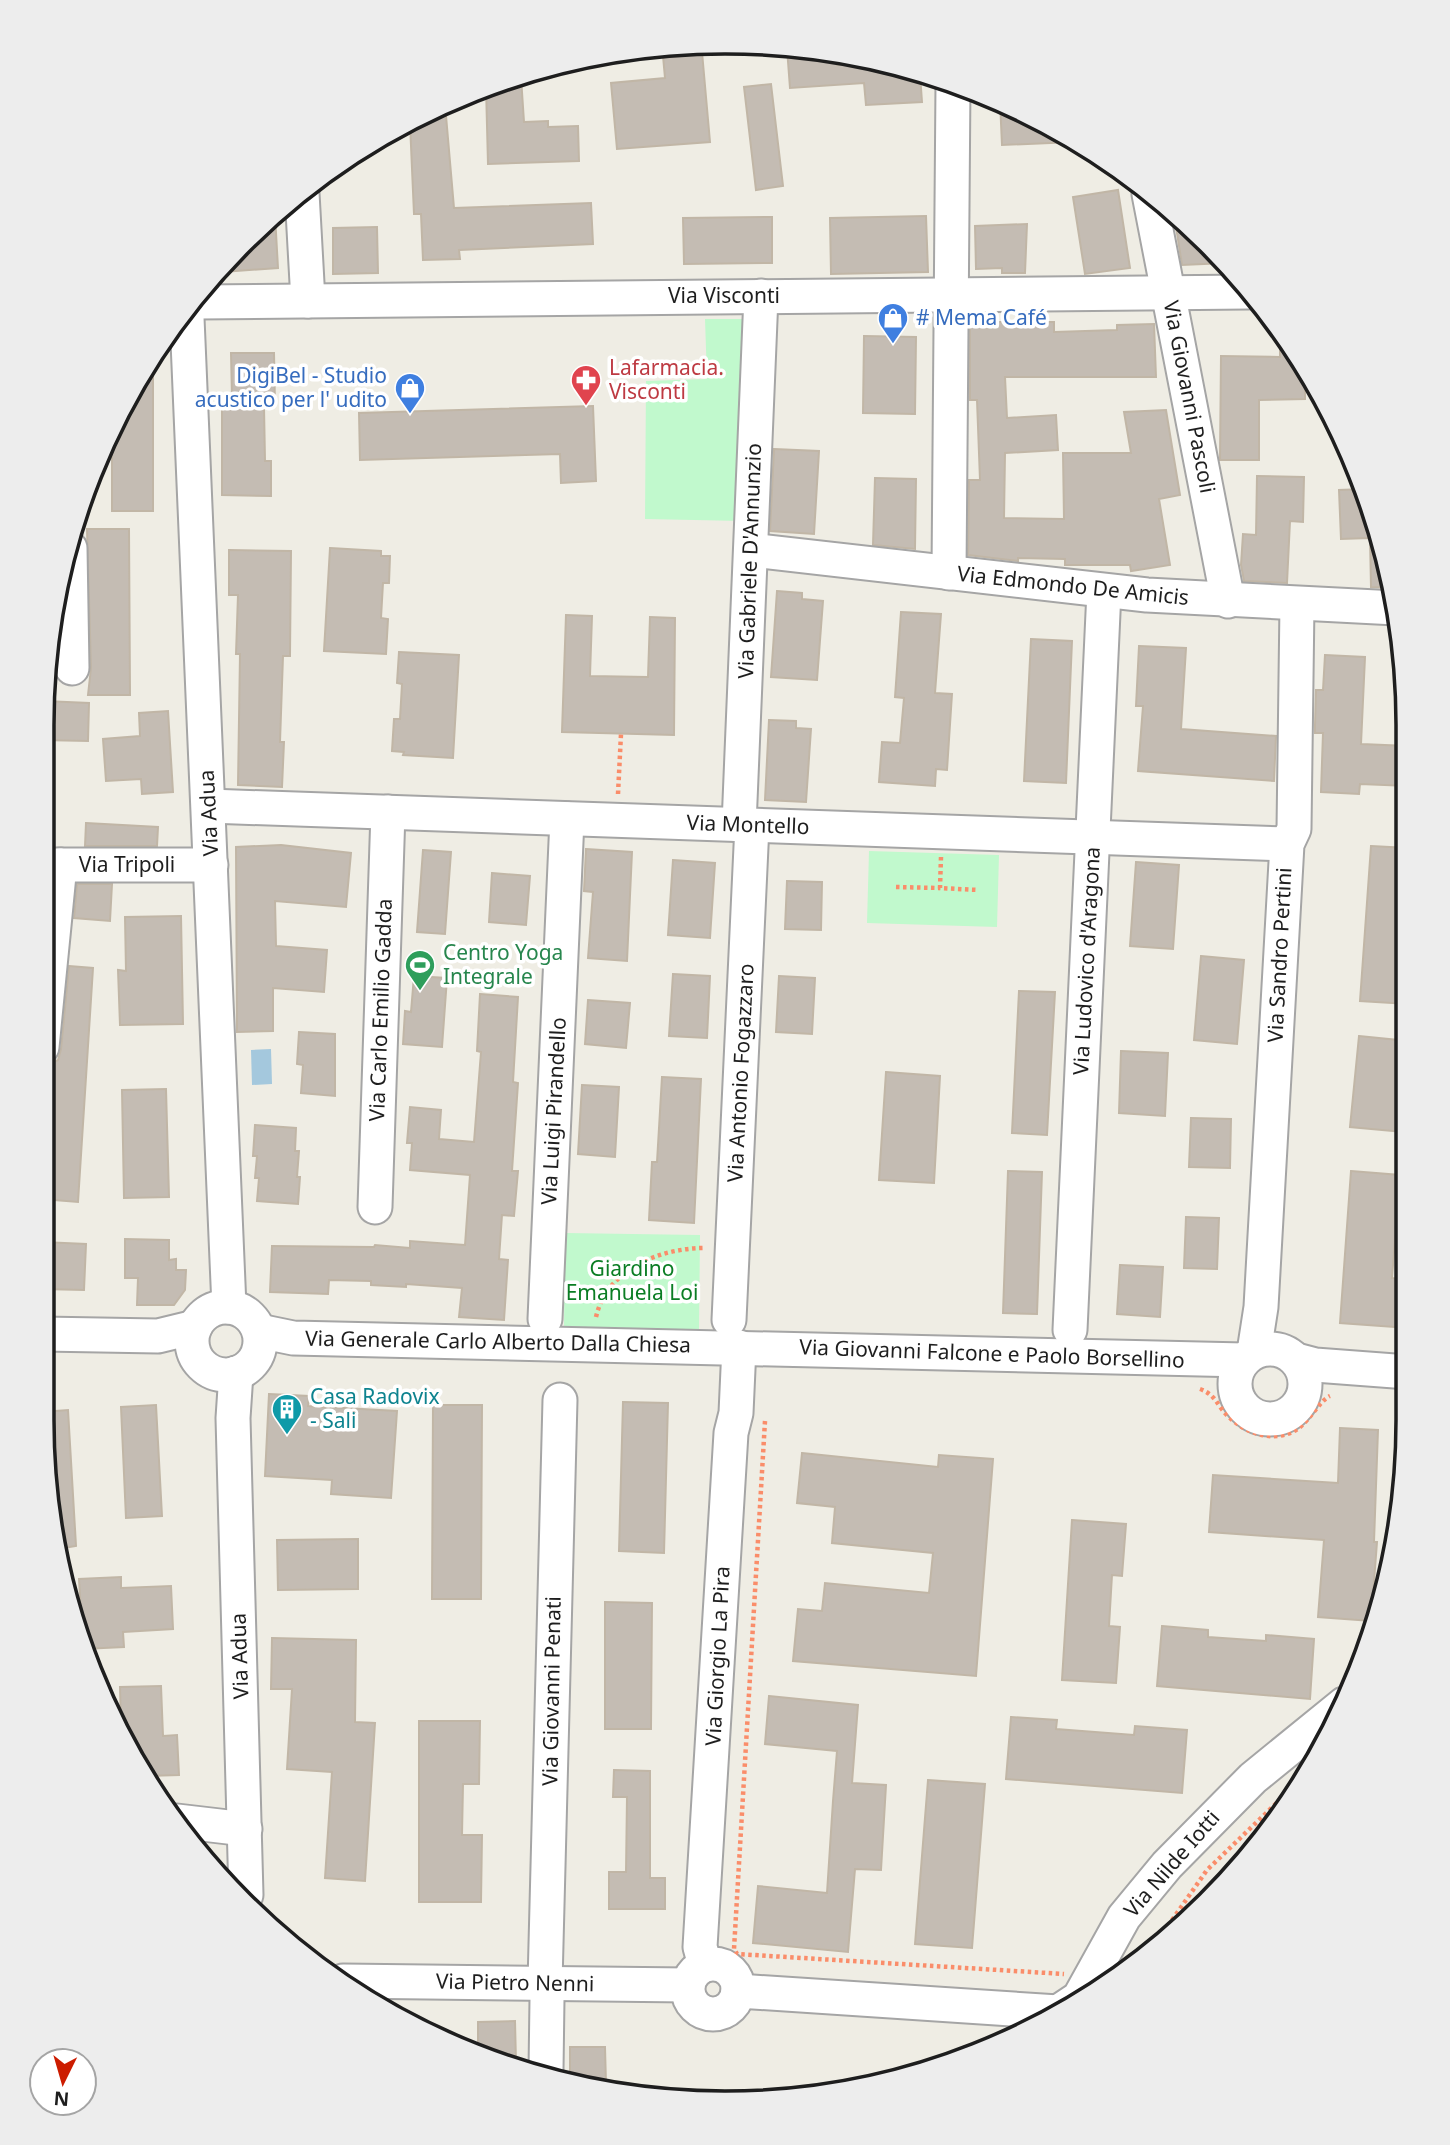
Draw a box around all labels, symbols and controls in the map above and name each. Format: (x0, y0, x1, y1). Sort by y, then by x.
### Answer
street label: Via Visconti (668, 281, 780, 309)
street label: Via Giovanni Pascoli (1158, 298, 1222, 496)
shop icon: # Mema Café (876, 301, 910, 345)
place label: # Mema Café (916, 303, 1047, 331)
place label: Lafarmacia. Visconti (609, 353, 724, 405)
place label: DigiBel - Studio acustico per l' udito (195, 361, 387, 413)
pharmacy icon: Lafarmacia. Visconti (569, 363, 603, 407)
shop icon: DigiBel - Studio acustico per l' udito (393, 371, 427, 415)
street label: Via Gabriele D'Annunzio (731, 443, 767, 679)
street label: Via Edmondo De Amicis (956, 559, 1190, 611)
street label: Via Adua (192, 769, 224, 857)
street label: Via Montello (686, 808, 810, 840)
street label: Via Ludovico d'Aragona (1066, 846, 1106, 1076)
street label: Via Tripoli (79, 850, 175, 878)
street label: Via Sandro Pertini (1260, 867, 1298, 1043)
street label: Via Carlo Emilio Gadda (362, 898, 398, 1122)
place label: Centro Yoga Integrale (443, 938, 563, 990)
sports icon: Centro Yoga Integrale (403, 948, 437, 992)
street label: Via Antonio Fogazzaro (720, 963, 760, 1183)
street label: Via Luigi Pirandello (534, 1016, 572, 1205)
park label: Giardino Emanuela Loi (566, 1254, 698, 1306)
street label: Via Generale Carlo Alberto Dalla Chiesa (305, 1324, 691, 1358)
street label: Via Giovanni Falcone e Paolo Borsellino (799, 1332, 1185, 1374)
place label: Casa Radovix - Sali (310, 1382, 440, 1434)
building icon: Casa Radovix - Sali (270, 1392, 304, 1436)
street label: Via Giorgio La Pira (698, 1565, 736, 1747)
street label: Via Giovanni Penati (535, 1596, 567, 1786)
street label: Via Adua (224, 1612, 254, 1700)
street label: Via Nilde Iotti (1117, 1804, 1225, 1923)
street label: Via Pietro Nenni (436, 1967, 594, 1997)
north arrow (28, 2047, 98, 2117)
text: N (53, 2085, 70, 2113)

